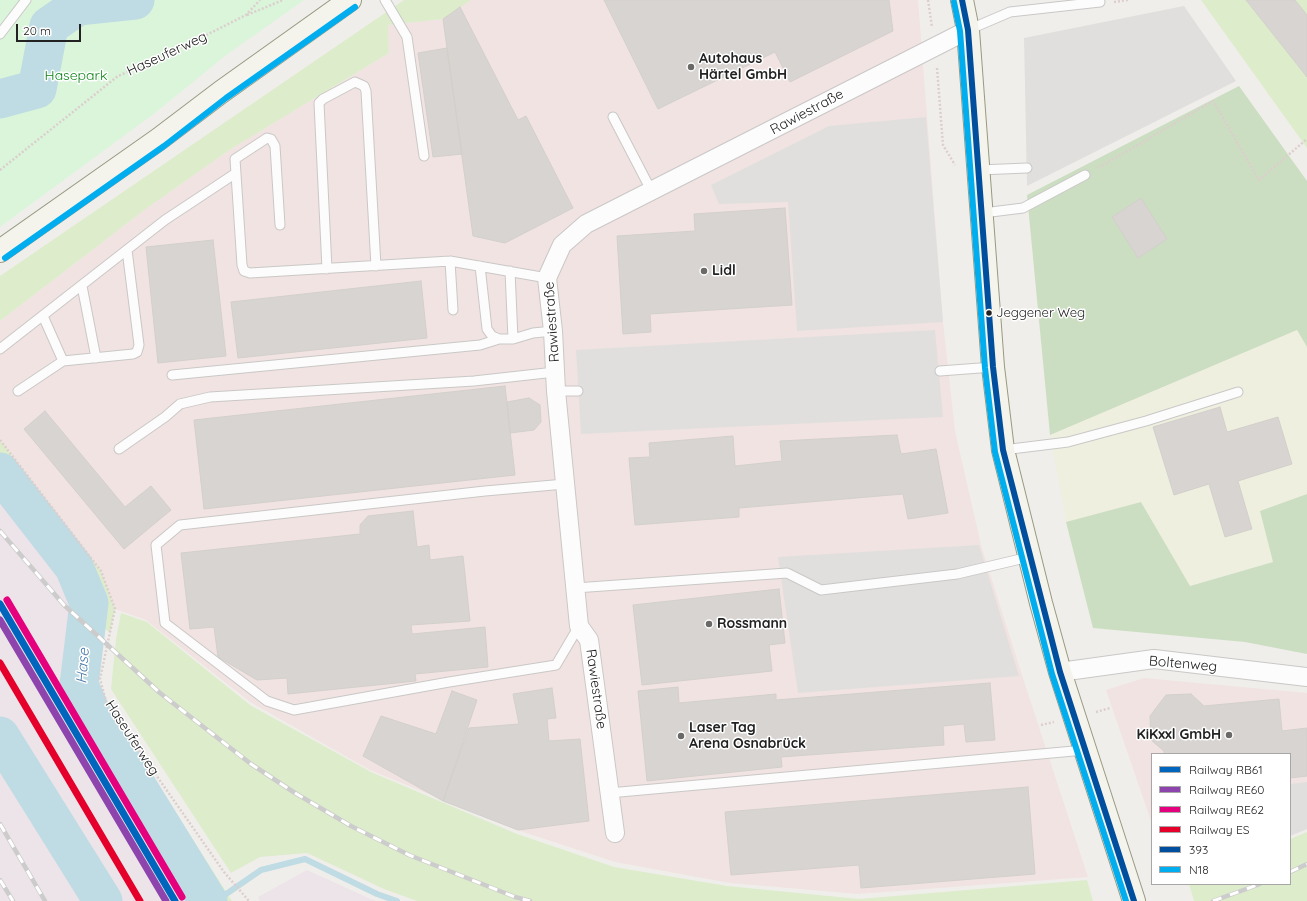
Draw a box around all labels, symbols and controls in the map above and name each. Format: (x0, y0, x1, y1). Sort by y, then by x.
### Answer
scale bar (18, 16, 83, 42)
text: 20 m (23, 23, 51, 38)
street label: Haseuferweg (124, 28, 210, 80)
place label: Autohaus Härtel GmbH (699, 51, 787, 84)
marker: Autohaus Härtel GmbH (686, 62, 696, 72)
park label: Hasepark (45, 68, 107, 84)
street label: Rawiestraße (767, 86, 847, 138)
place label: Lidl (712, 263, 736, 279)
marker: Lidl (699, 266, 709, 276)
street label: Rawiestraße (541, 281, 563, 363)
place label: Jeggener Weg (996, 305, 1085, 321)
marker: Jeggener Weg (984, 308, 994, 318)
place label: Rossmann (717, 616, 787, 632)
marker: Rossmann (704, 619, 714, 629)
water label: Hase (73, 648, 93, 684)
street label: Rawiestraße (582, 648, 610, 730)
street label: Boltenweg (1148, 653, 1218, 675)
street label: Haseuferweg (101, 697, 163, 779)
place label: Laser Tag Arena Osnabrück (689, 720, 806, 752)
place label: KiKxxl GmbH (1137, 727, 1221, 743)
marker: KiKxxl GmbH (1224, 730, 1234, 740)
marker: Laser Tag Arena Osnabrück (676, 731, 686, 741)
legend (1151, 753, 1291, 885)
text: Railway RB61 (1189, 762, 1263, 777)
text: Railway RE60 (1189, 782, 1264, 797)
text: Railway RE62 (1189, 802, 1264, 817)
text: Railway ES (1189, 822, 1250, 837)
text: 393 (1189, 842, 1208, 857)
text: N18 (1189, 862, 1209, 877)

